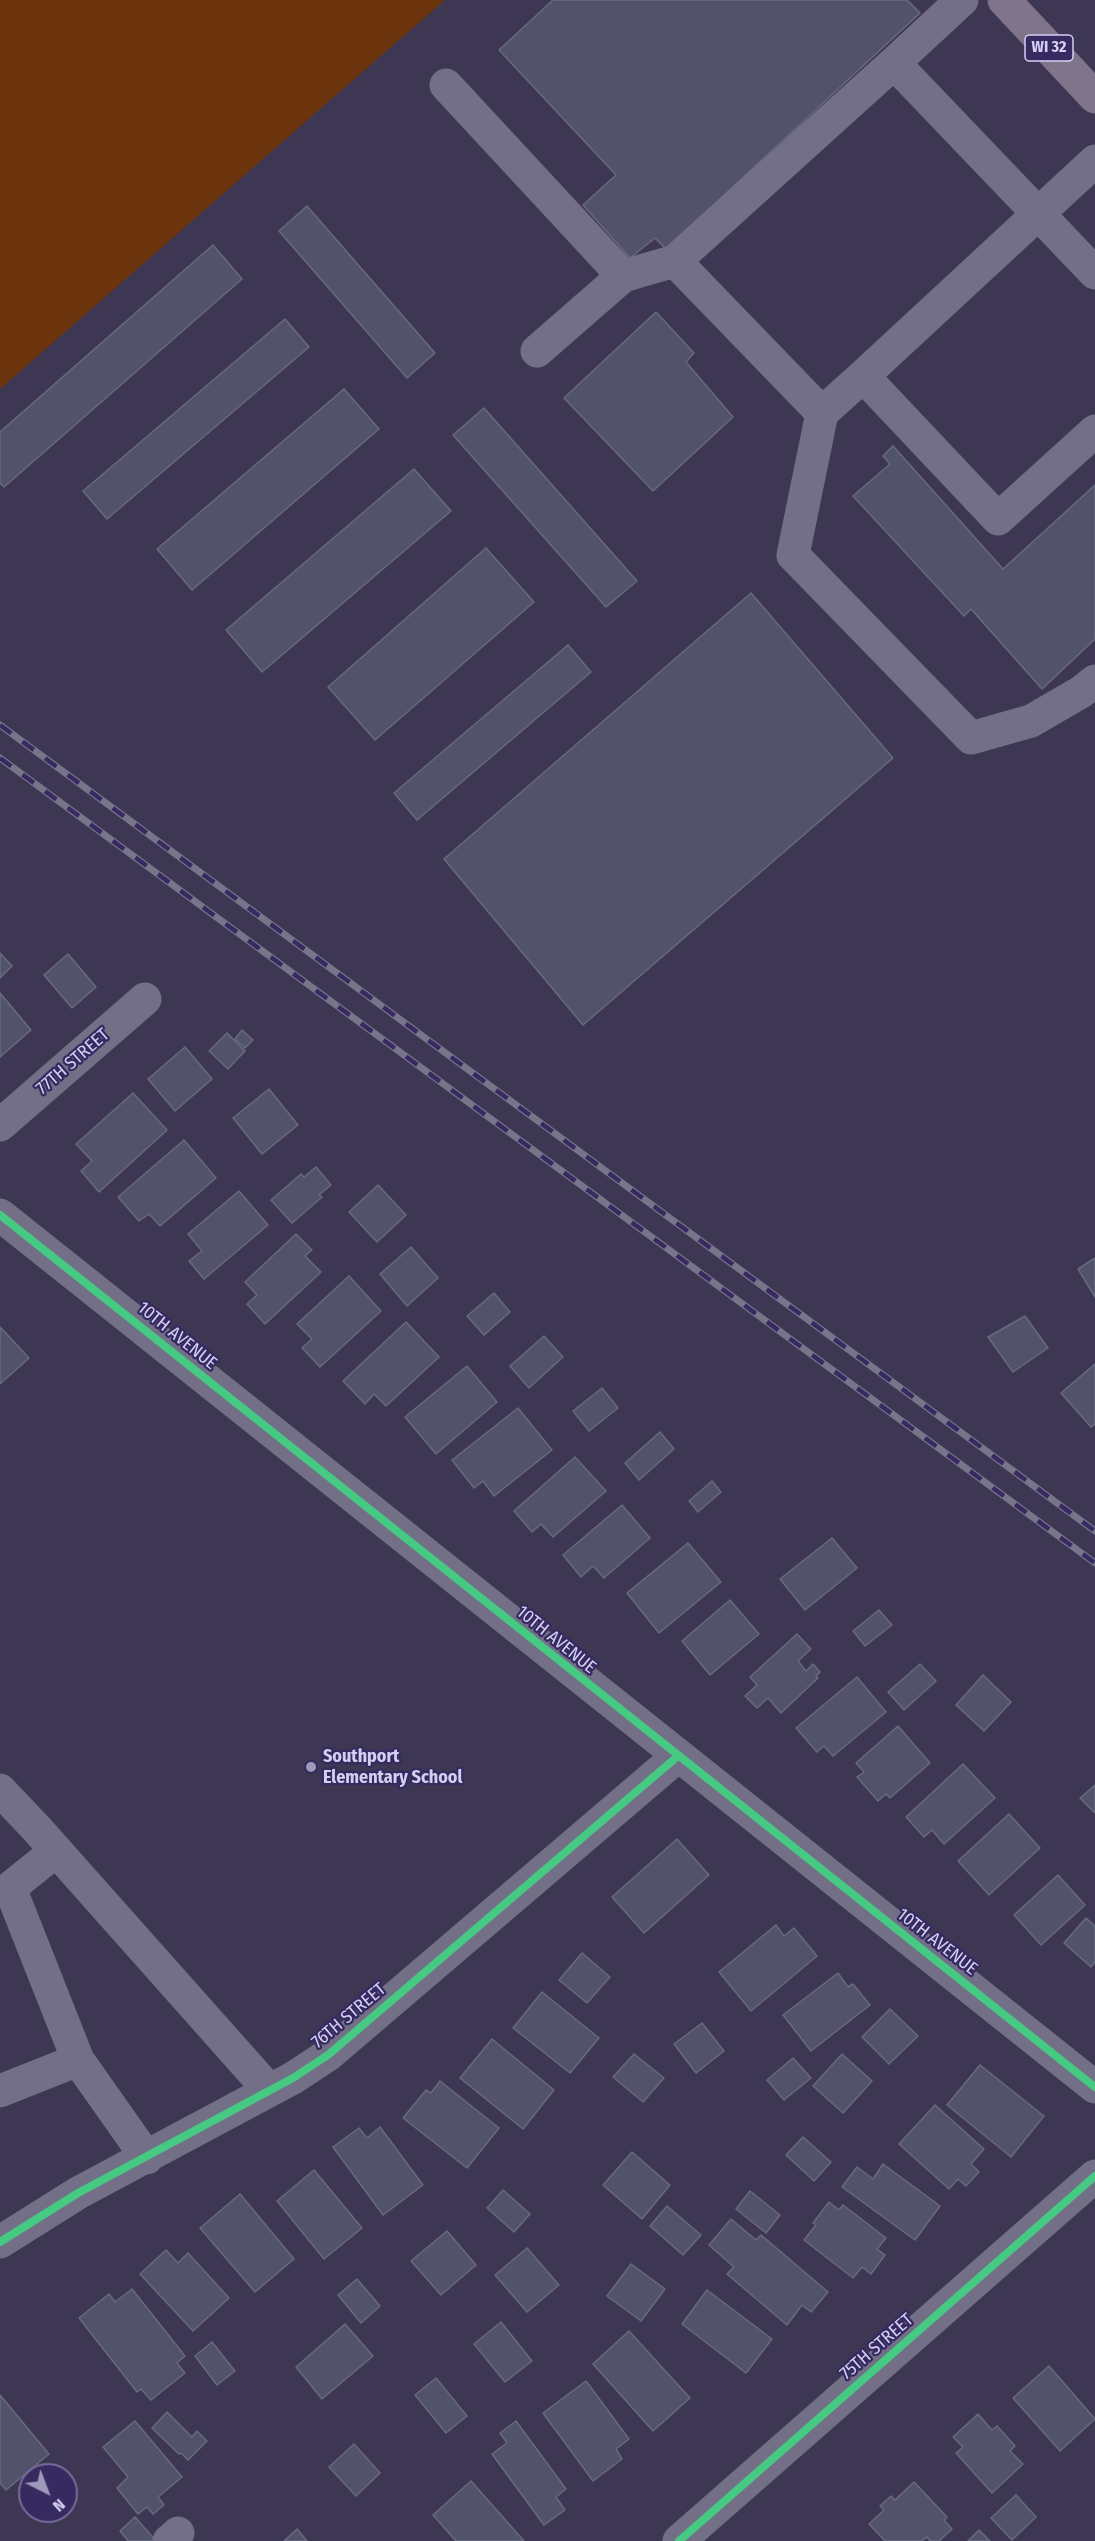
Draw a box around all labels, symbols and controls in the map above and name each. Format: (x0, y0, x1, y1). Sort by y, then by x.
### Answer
road number: WI 32 (1025, 35, 1073, 61)
street label: 77TH STREET (32, 1024, 114, 1100)
street label: 10TH AVENUE (133, 1297, 221, 1375)
street label: 10TH AVENUE (512, 1601, 600, 1679)
place label: Southport Elementary School (323, 1746, 462, 1788)
marker: Southport Elementary School (304, 1760, 318, 1774)
street label: 10TH AVENUE (892, 1904, 982, 1980)
street label: 76TH STREET (307, 1979, 391, 2053)
street label: 75TH STREET (836, 2309, 918, 2385)
north arrow (18, 2463, 78, 2523)
text: N (49, 2495, 69, 2516)

